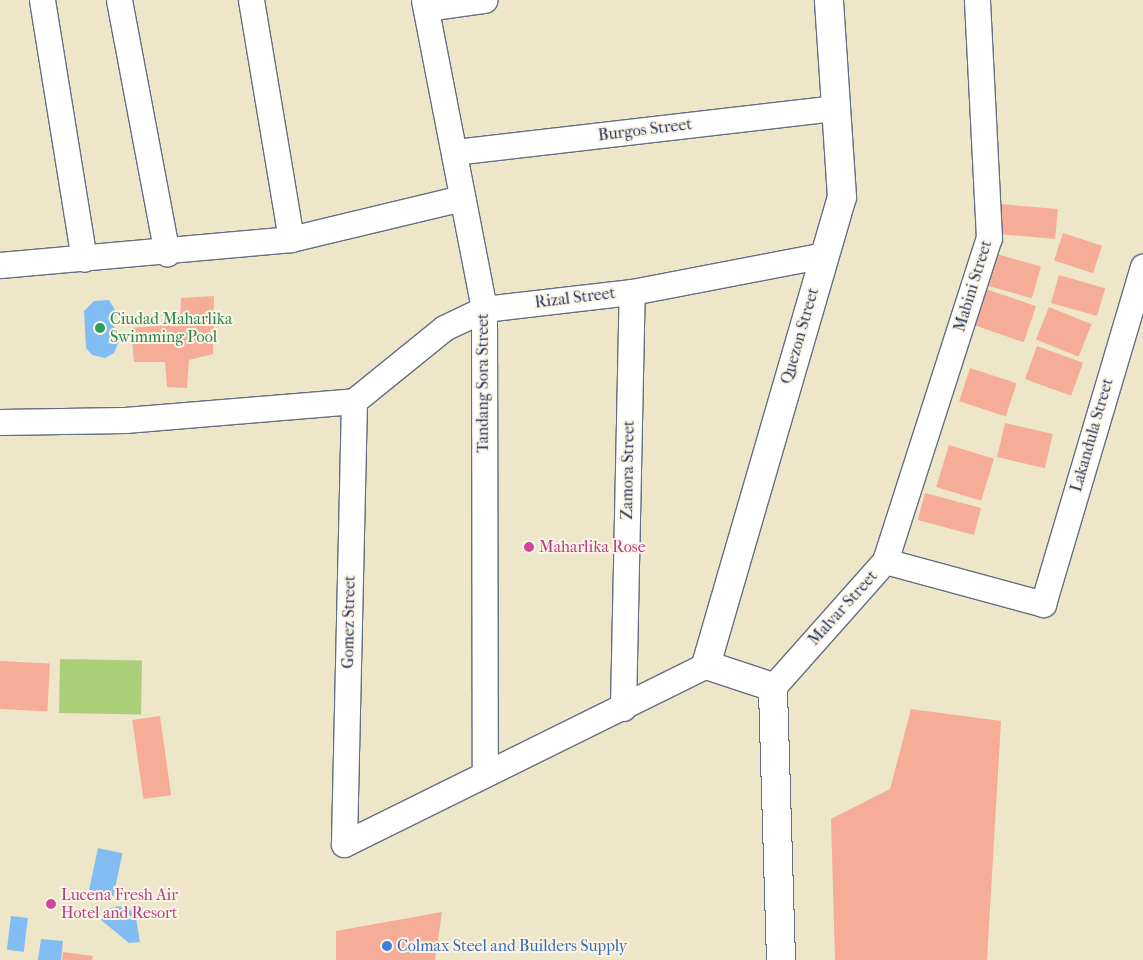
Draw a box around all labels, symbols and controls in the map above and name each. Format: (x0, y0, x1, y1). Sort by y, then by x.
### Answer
street label: Burgos Street (597, 115, 693, 145)
street label: Mabini Street (950, 238, 996, 334)
street label: Rizal Street (534, 284, 616, 312)
street label: Quezon Street (777, 286, 823, 386)
place label: Ciudad Maharlika Swimming Pool (110, 309, 232, 347)
street label: Tandang Sora Street (473, 313, 493, 453)
marker: Ciudad Maharlika Swimming Pool (94, 322, 106, 334)
street label: Lakandula Street (1067, 376, 1117, 494)
street label: Zamora Street (618, 420, 638, 520)
place label: Maharlika Rose (539, 537, 646, 557)
marker: Maharlika Rose (523, 541, 535, 553)
street label: Malvar Street (804, 567, 882, 649)
street label: Gomez Street (339, 575, 359, 669)
place label: Lucena Fresh Air Hotel and Resort (61, 885, 178, 923)
marker: Lucena Fresh Air Hotel and Resort (45, 898, 57, 910)
place label: Colmax Steel and Builders Supply (397, 936, 627, 956)
marker: Colmax Steel and Builders Supply (381, 940, 393, 952)

